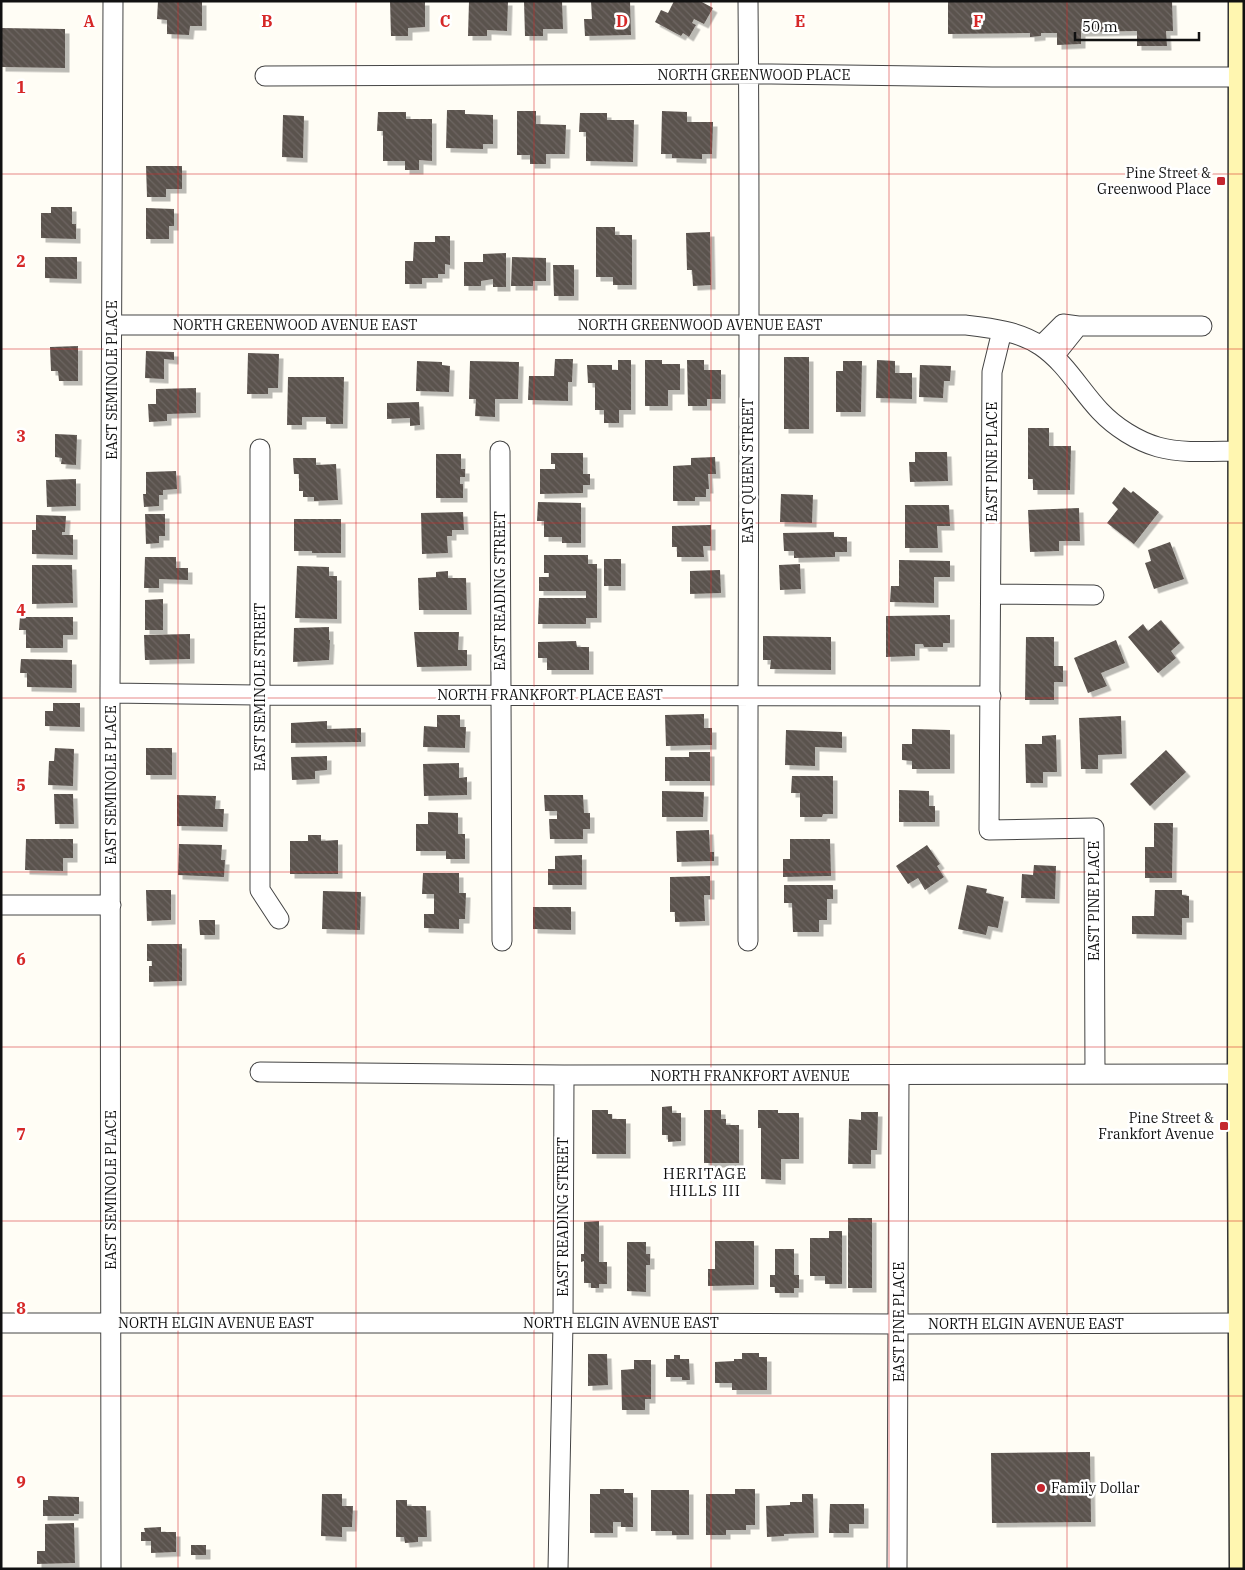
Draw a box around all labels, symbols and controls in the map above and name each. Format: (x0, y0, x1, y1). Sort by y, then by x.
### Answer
scale bar (1075, 10, 1199, 42)
text: A (83, 11, 95, 31)
text: B (261, 11, 273, 31)
text: C (440, 11, 450, 31)
text: D (616, 11, 628, 31)
text: E (795, 11, 805, 31)
text: F (973, 11, 983, 31)
text: 50 m (1082, 17, 1118, 36)
street label: NORTH GREENWOOD PLACE (658, 66, 850, 84)
text: 1 (16, 77, 26, 97)
place label: Pine Street & Greenwood Place (1097, 164, 1211, 198)
marker: Pine Street & Greenwood Place (1215, 175, 1227, 187)
text: 2 (16, 251, 26, 271)
street label: EAST SEMINOLE PLACE (103, 300, 121, 460)
street label: NORTH GREENWOOD AVENUE EAST (173, 316, 417, 334)
street label: NORTH GREENWOOD AVENUE EAST (578, 316, 822, 334)
street label: EAST QUEEN STREET (739, 398, 757, 544)
street label: EAST PINE PLACE (983, 402, 1001, 522)
text: 3 (16, 426, 26, 446)
street label: EAST READING STREET (491, 511, 509, 671)
text: 4 (16, 600, 26, 620)
street label: EAST SEMINOLE STREET (251, 603, 269, 771)
street label: NORTH FRANKFORT PLACE EAST (437, 686, 663, 704)
street label: EAST SEMINOLE PLACE (102, 705, 120, 865)
text: 5 (16, 775, 26, 795)
street label: EAST PINE PLACE (1085, 841, 1103, 961)
text: 6 (16, 949, 26, 969)
street label: NORTH FRANKFORT AVENUE (650, 1067, 850, 1085)
place label: Pine Street & Frankfort Avenue (1098, 1109, 1214, 1143)
street label: EAST SEMINOLE PLACE (102, 1110, 120, 1270)
marker: Pine Street & Frankfort Avenue (1218, 1120, 1230, 1132)
text: 7 (16, 1124, 26, 1144)
street label: EAST READING STREET (554, 1137, 572, 1297)
district label: HERITAGE HILLS III (663, 1164, 747, 1200)
street label: EAST PINE PLACE (890, 1262, 908, 1382)
text: 8 (16, 1298, 26, 1318)
street label: NORTH ELGIN AVENUE EAST (118, 1314, 314, 1332)
street label: NORTH ELGIN AVENUE EAST (523, 1314, 719, 1332)
street label: NORTH ELGIN AVENUE EAST (928, 1315, 1124, 1333)
text: 9 (16, 1472, 26, 1492)
place label: Family Dollar (1051, 1479, 1140, 1497)
marker: Family Dollar (1035, 1482, 1047, 1494)

